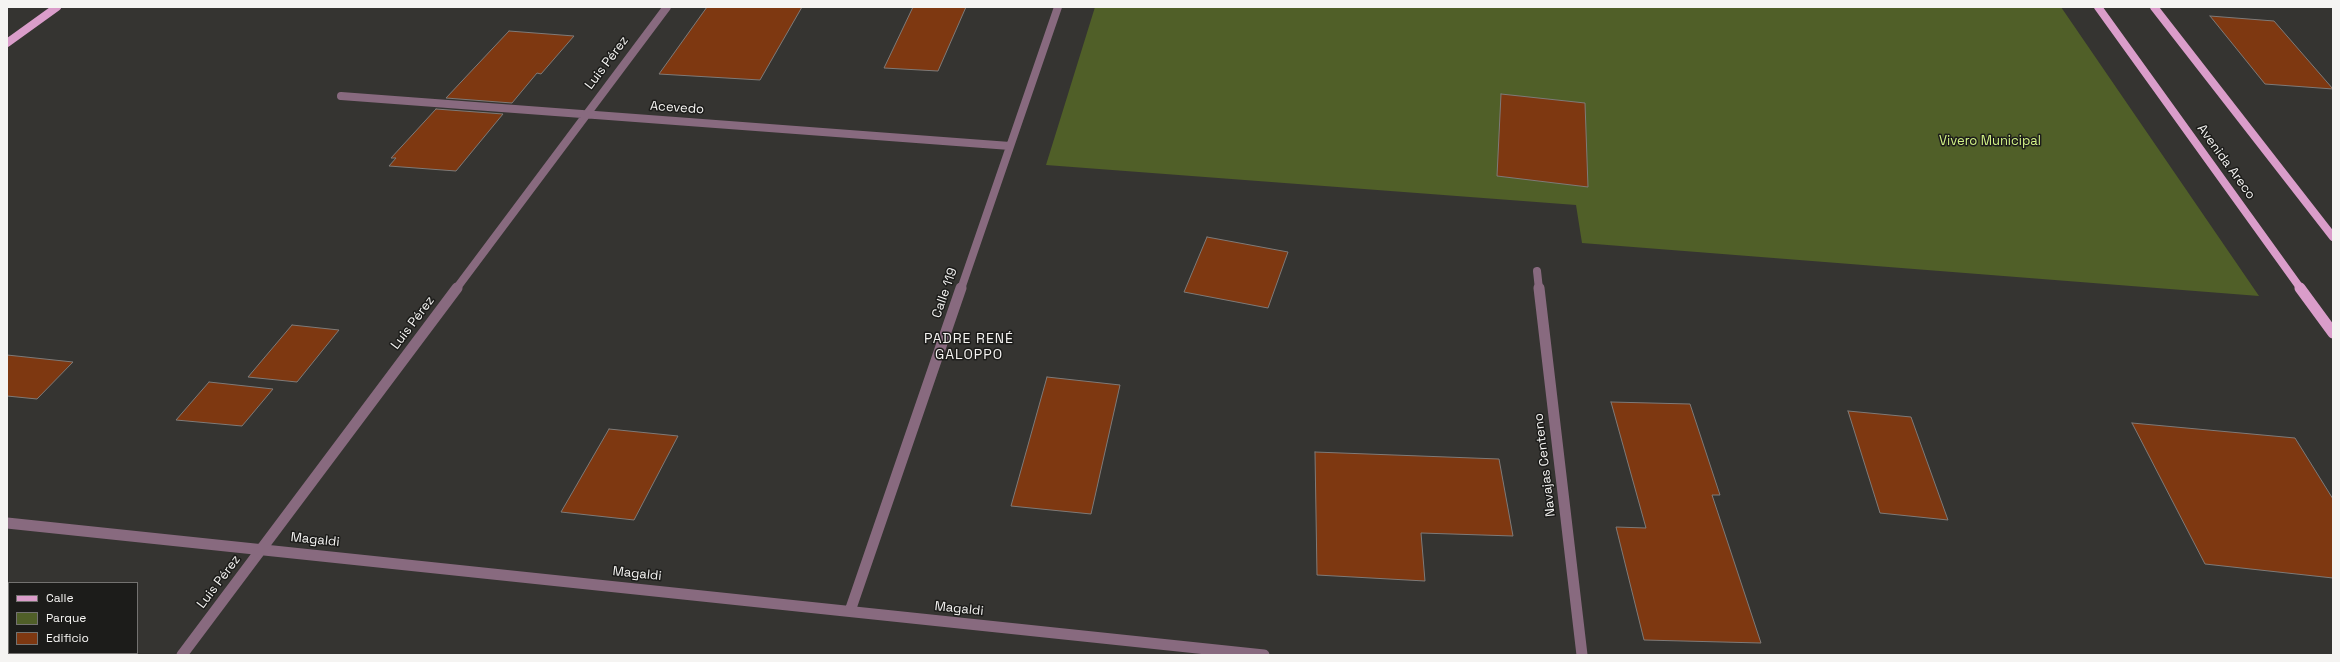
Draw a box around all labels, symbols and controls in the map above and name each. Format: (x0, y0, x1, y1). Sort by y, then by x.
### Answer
street label: Luis Pérez (582, 33, 632, 93)
street label: Acevedo (649, 98, 705, 118)
street label: Avenida Areco (2194, 121, 2258, 203)
park label: Vivero Municipal (1939, 133, 2041, 149)
street label: Calle 119 (929, 266, 961, 320)
street label: Luis Pérez (388, 293, 438, 353)
district label: PADRE RENÉ GALOPPO (924, 331, 1014, 364)
street label: Navajas Centeno (1531, 412, 1559, 518)
street label: Magaldi (290, 530, 340, 550)
street label: Luis Pérez (194, 552, 244, 612)
street label: Magaldi (612, 564, 662, 584)
legend (8, 582, 138, 654)
text: Calle (46, 590, 74, 606)
street label: Magaldi (934, 599, 984, 619)
text: Parque (46, 610, 86, 626)
text: Edificio (46, 630, 89, 646)

